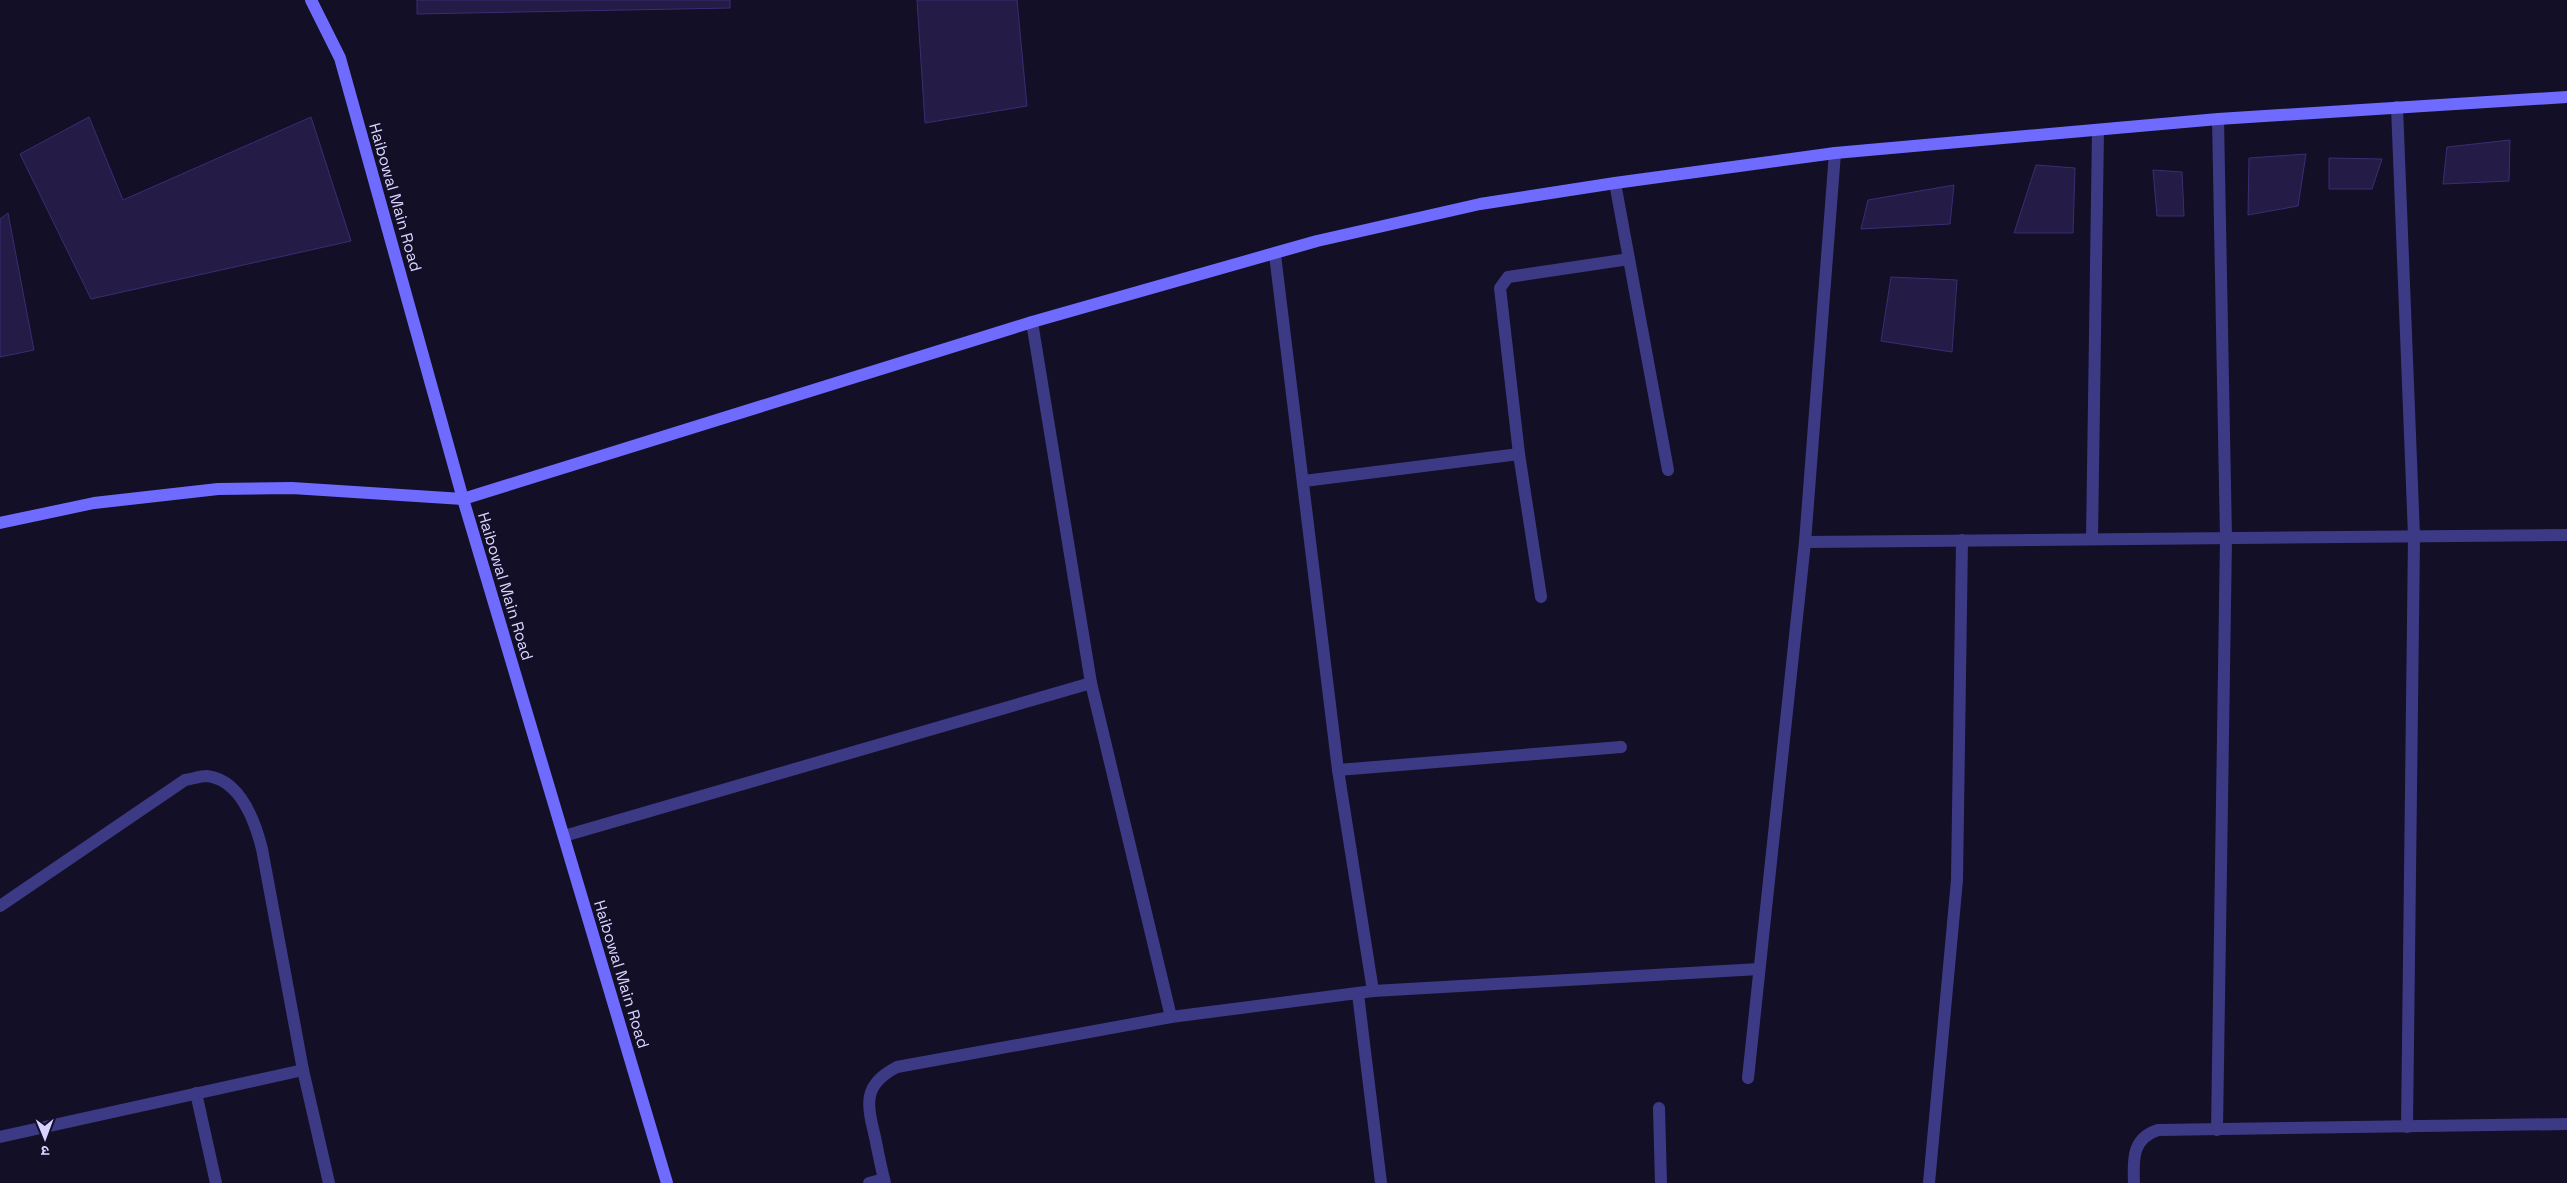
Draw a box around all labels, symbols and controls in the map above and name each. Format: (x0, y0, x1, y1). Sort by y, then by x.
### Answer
street label: Haibowal Main Road (364, 120, 427, 274)
street label: Haibowal Main Road (473, 510, 538, 663)
street label: Haibowal Main Road (589, 898, 654, 1051)
north arrow (20, 1113, 70, 1163)
text: उ (40, 1142, 49, 1160)

